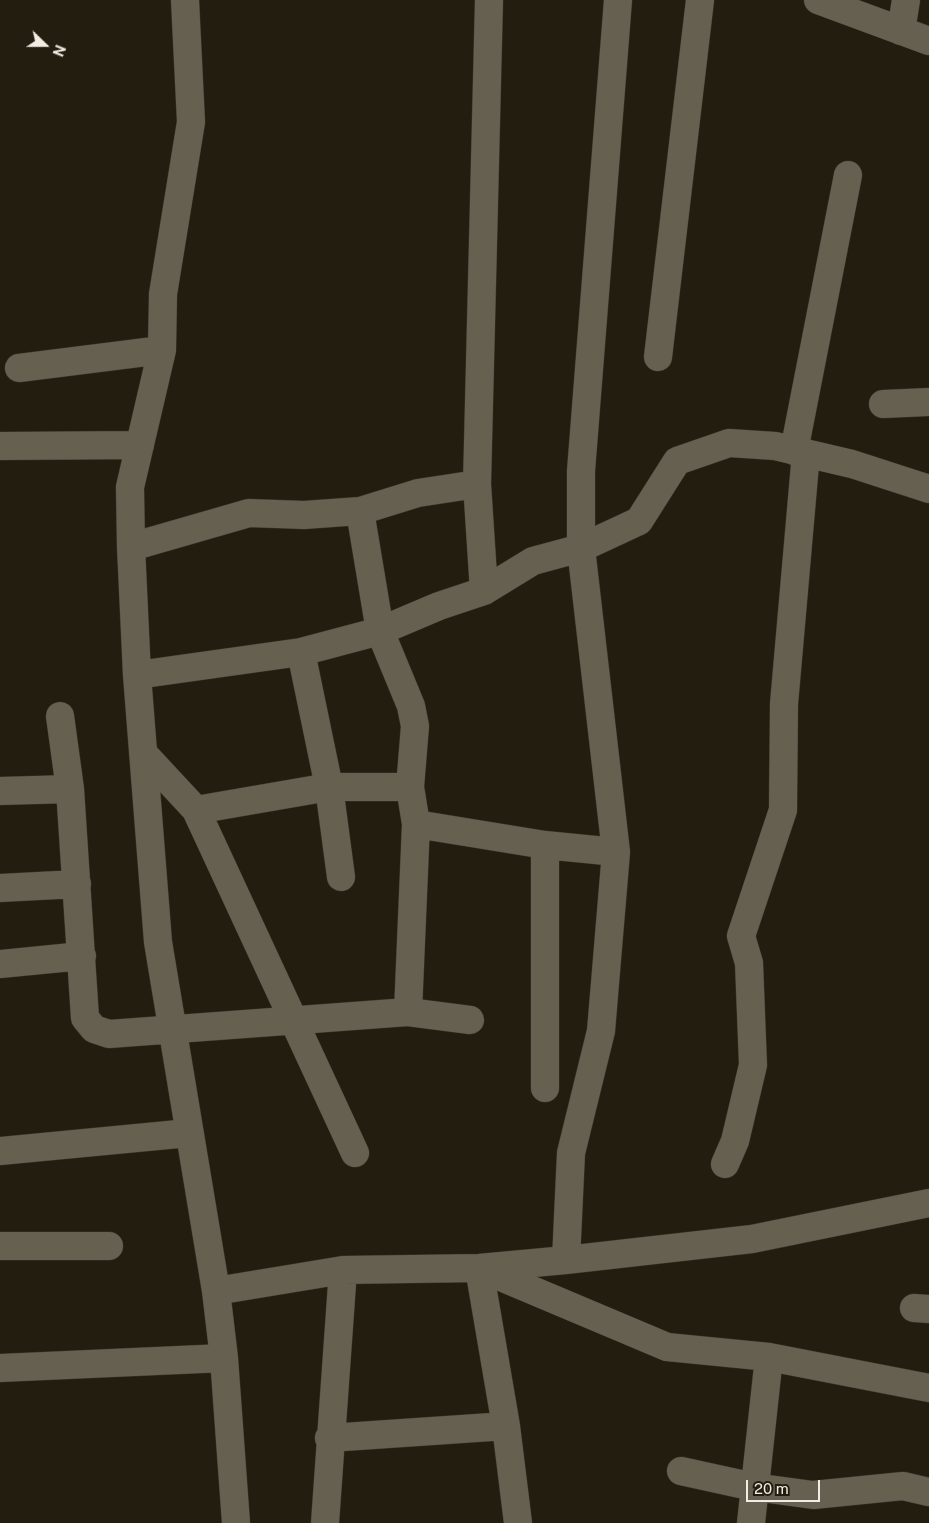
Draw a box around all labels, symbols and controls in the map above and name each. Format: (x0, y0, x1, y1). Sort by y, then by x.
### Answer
north arrow (20, 20, 70, 70)
text: N (49, 43, 68, 59)
scale bar (749, 1470, 823, 1502)
text: 20 m (754, 1480, 789, 1497)

